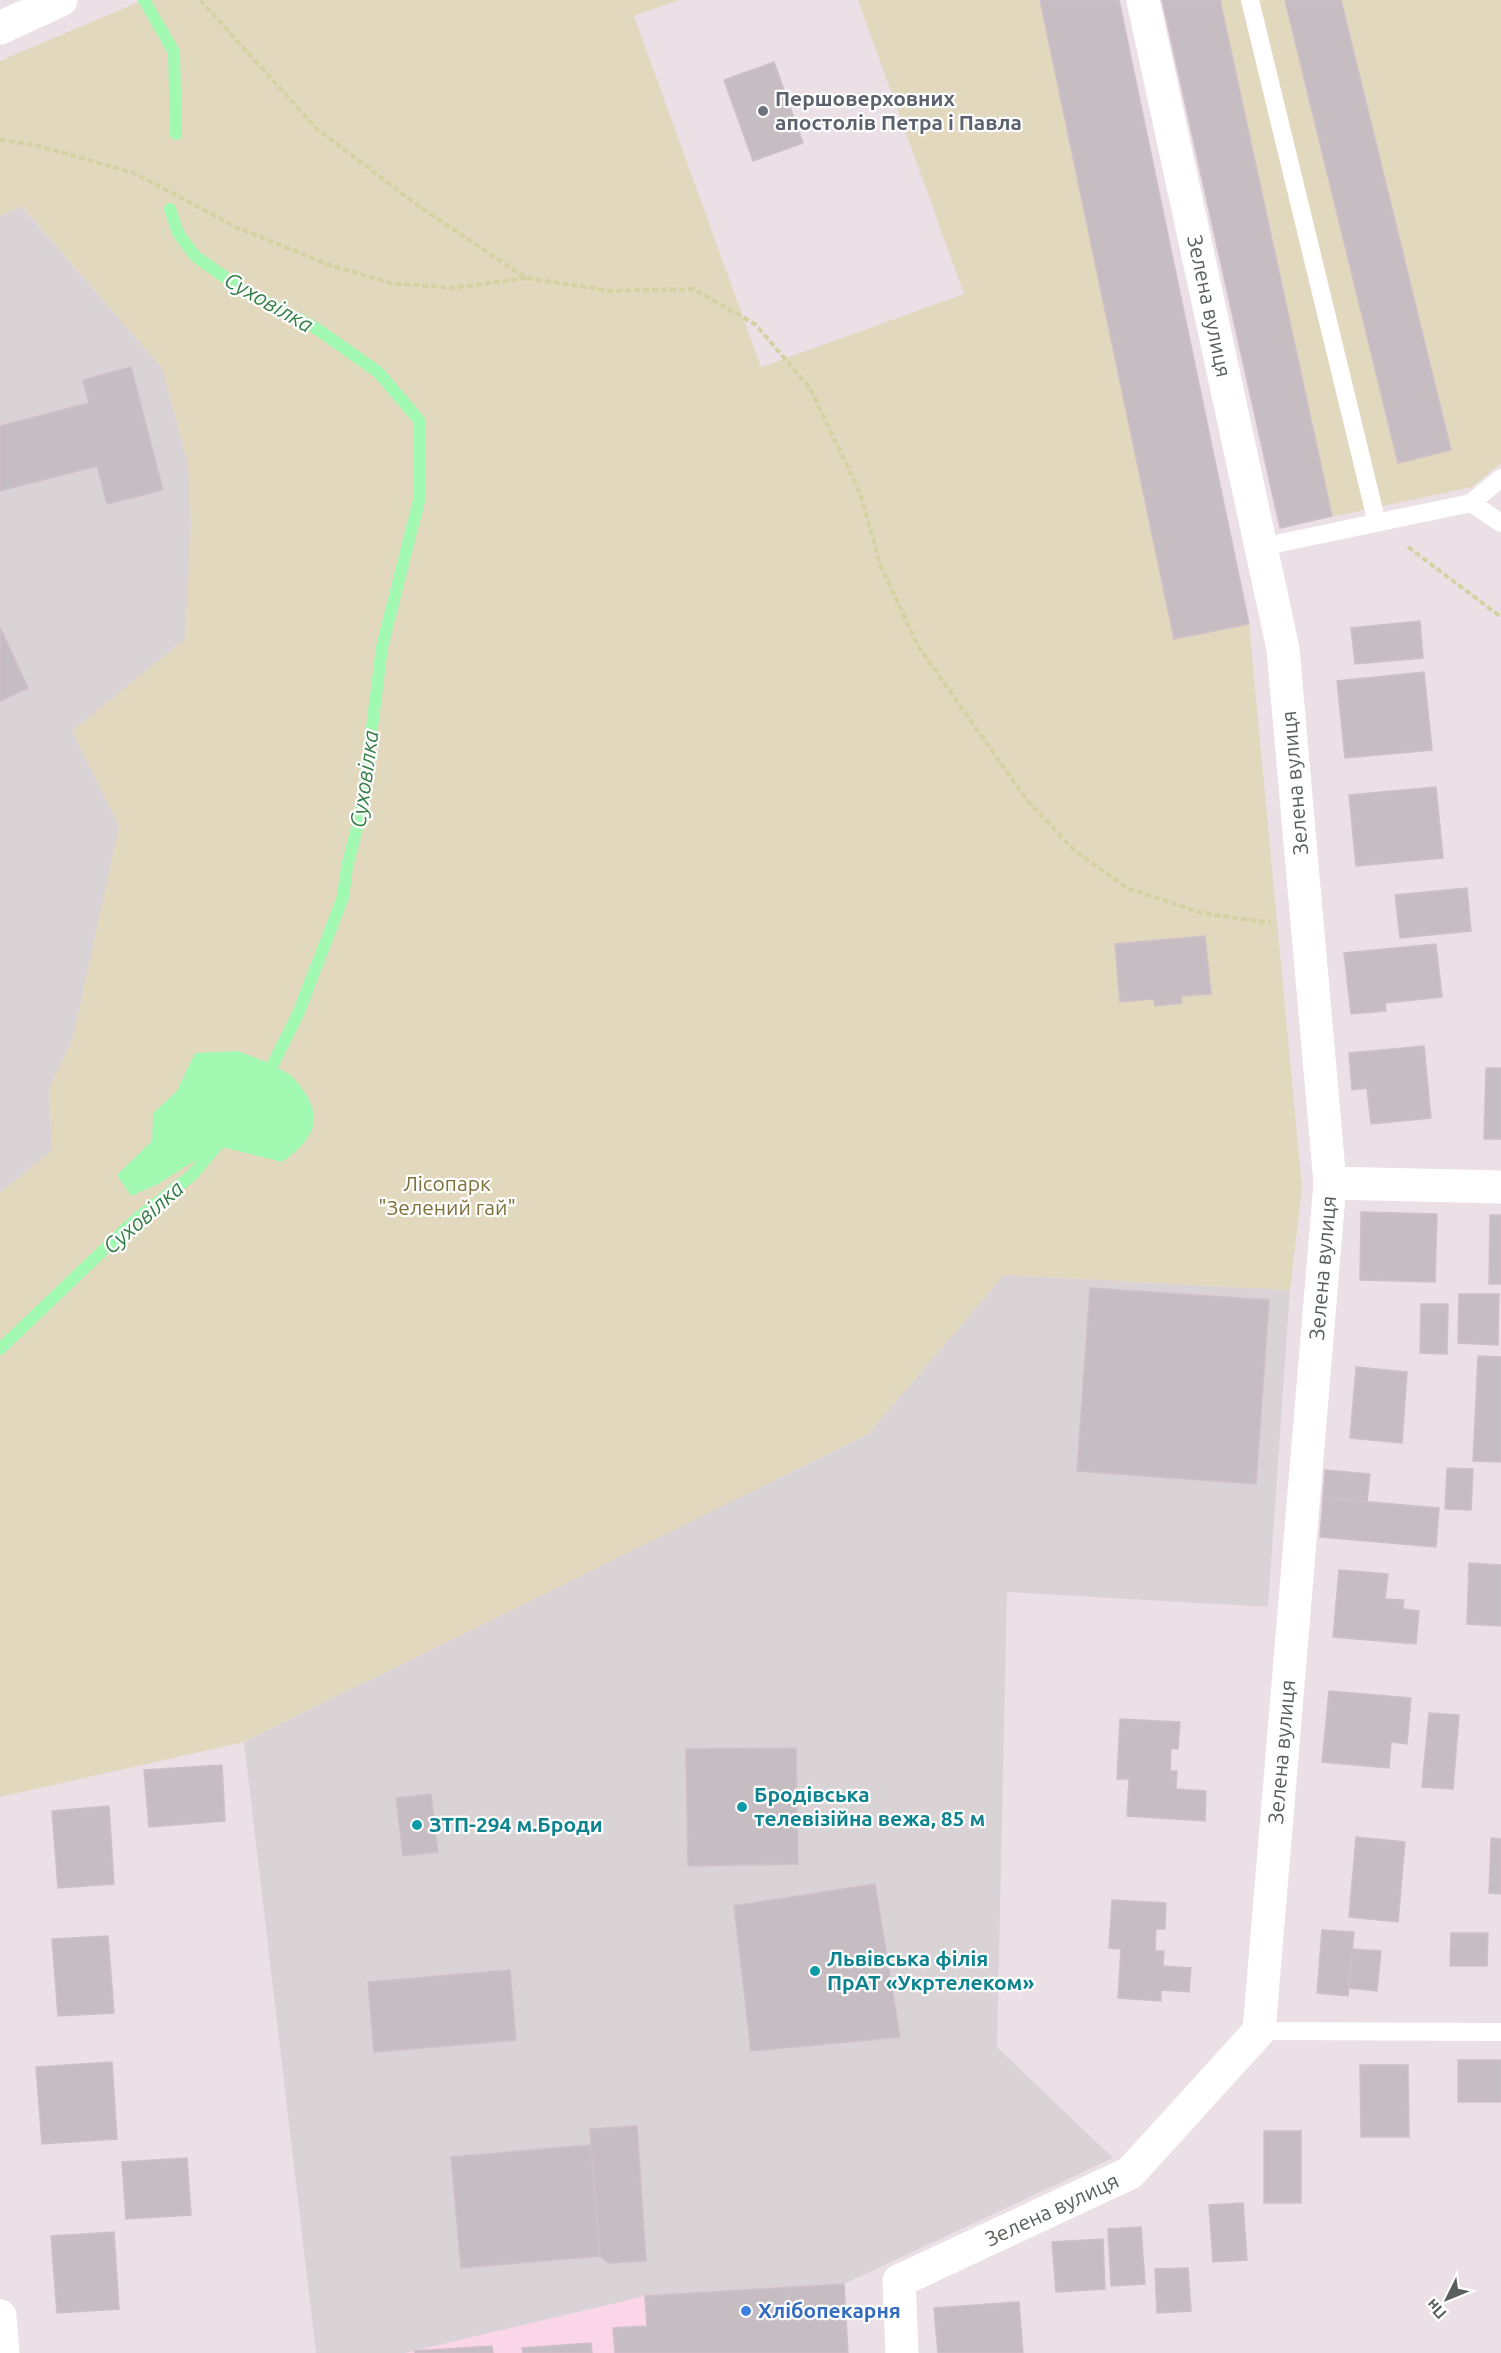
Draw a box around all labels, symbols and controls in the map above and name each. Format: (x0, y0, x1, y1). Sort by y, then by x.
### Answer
place label: Першоверховних апостолів Петра і Павла (775, 86, 1022, 134)
marker: Першоверховних апостолів Петра і Павла (756, 104, 770, 118)
street label: Зелена вулиця (1183, 233, 1237, 379)
water label: Суховілка (220, 266, 318, 337)
street label: Зелена вулиця (1276, 710, 1312, 856)
water label: Суховілка (344, 728, 383, 829)
park label: Лісопарк "Зелений гай" (378, 1171, 516, 1219)
water label: Суховілка (97, 1175, 188, 1258)
street label: Зелена вулиця (1304, 1195, 1340, 1341)
street label: Зелена вулиця (1263, 1679, 1299, 1825)
place label: Бродівська телевізійна вежа, 85 м (754, 1782, 985, 1830)
marker: Бродівська телевізійна вежа, 85 м (735, 1800, 749, 1814)
place label: ЗТП-294 м.Броди (429, 1812, 603, 1836)
marker: ЗТП-294 м.Броди (410, 1818, 424, 1832)
place label: Львівська філія ПрАТ «Укртелеком» (827, 1946, 1034, 1994)
marker: Львівська філія ПрАТ «Укртелеком» (808, 1964, 822, 1978)
street label: Зелена вулиця (981, 2168, 1122, 2251)
north arrow (1417, 2269, 1477, 2329)
text: Пн (1422, 2295, 1450, 2323)
place label: Хлібопекарня (758, 2298, 901, 2322)
marker: Хлібопекарня (739, 2304, 753, 2318)

